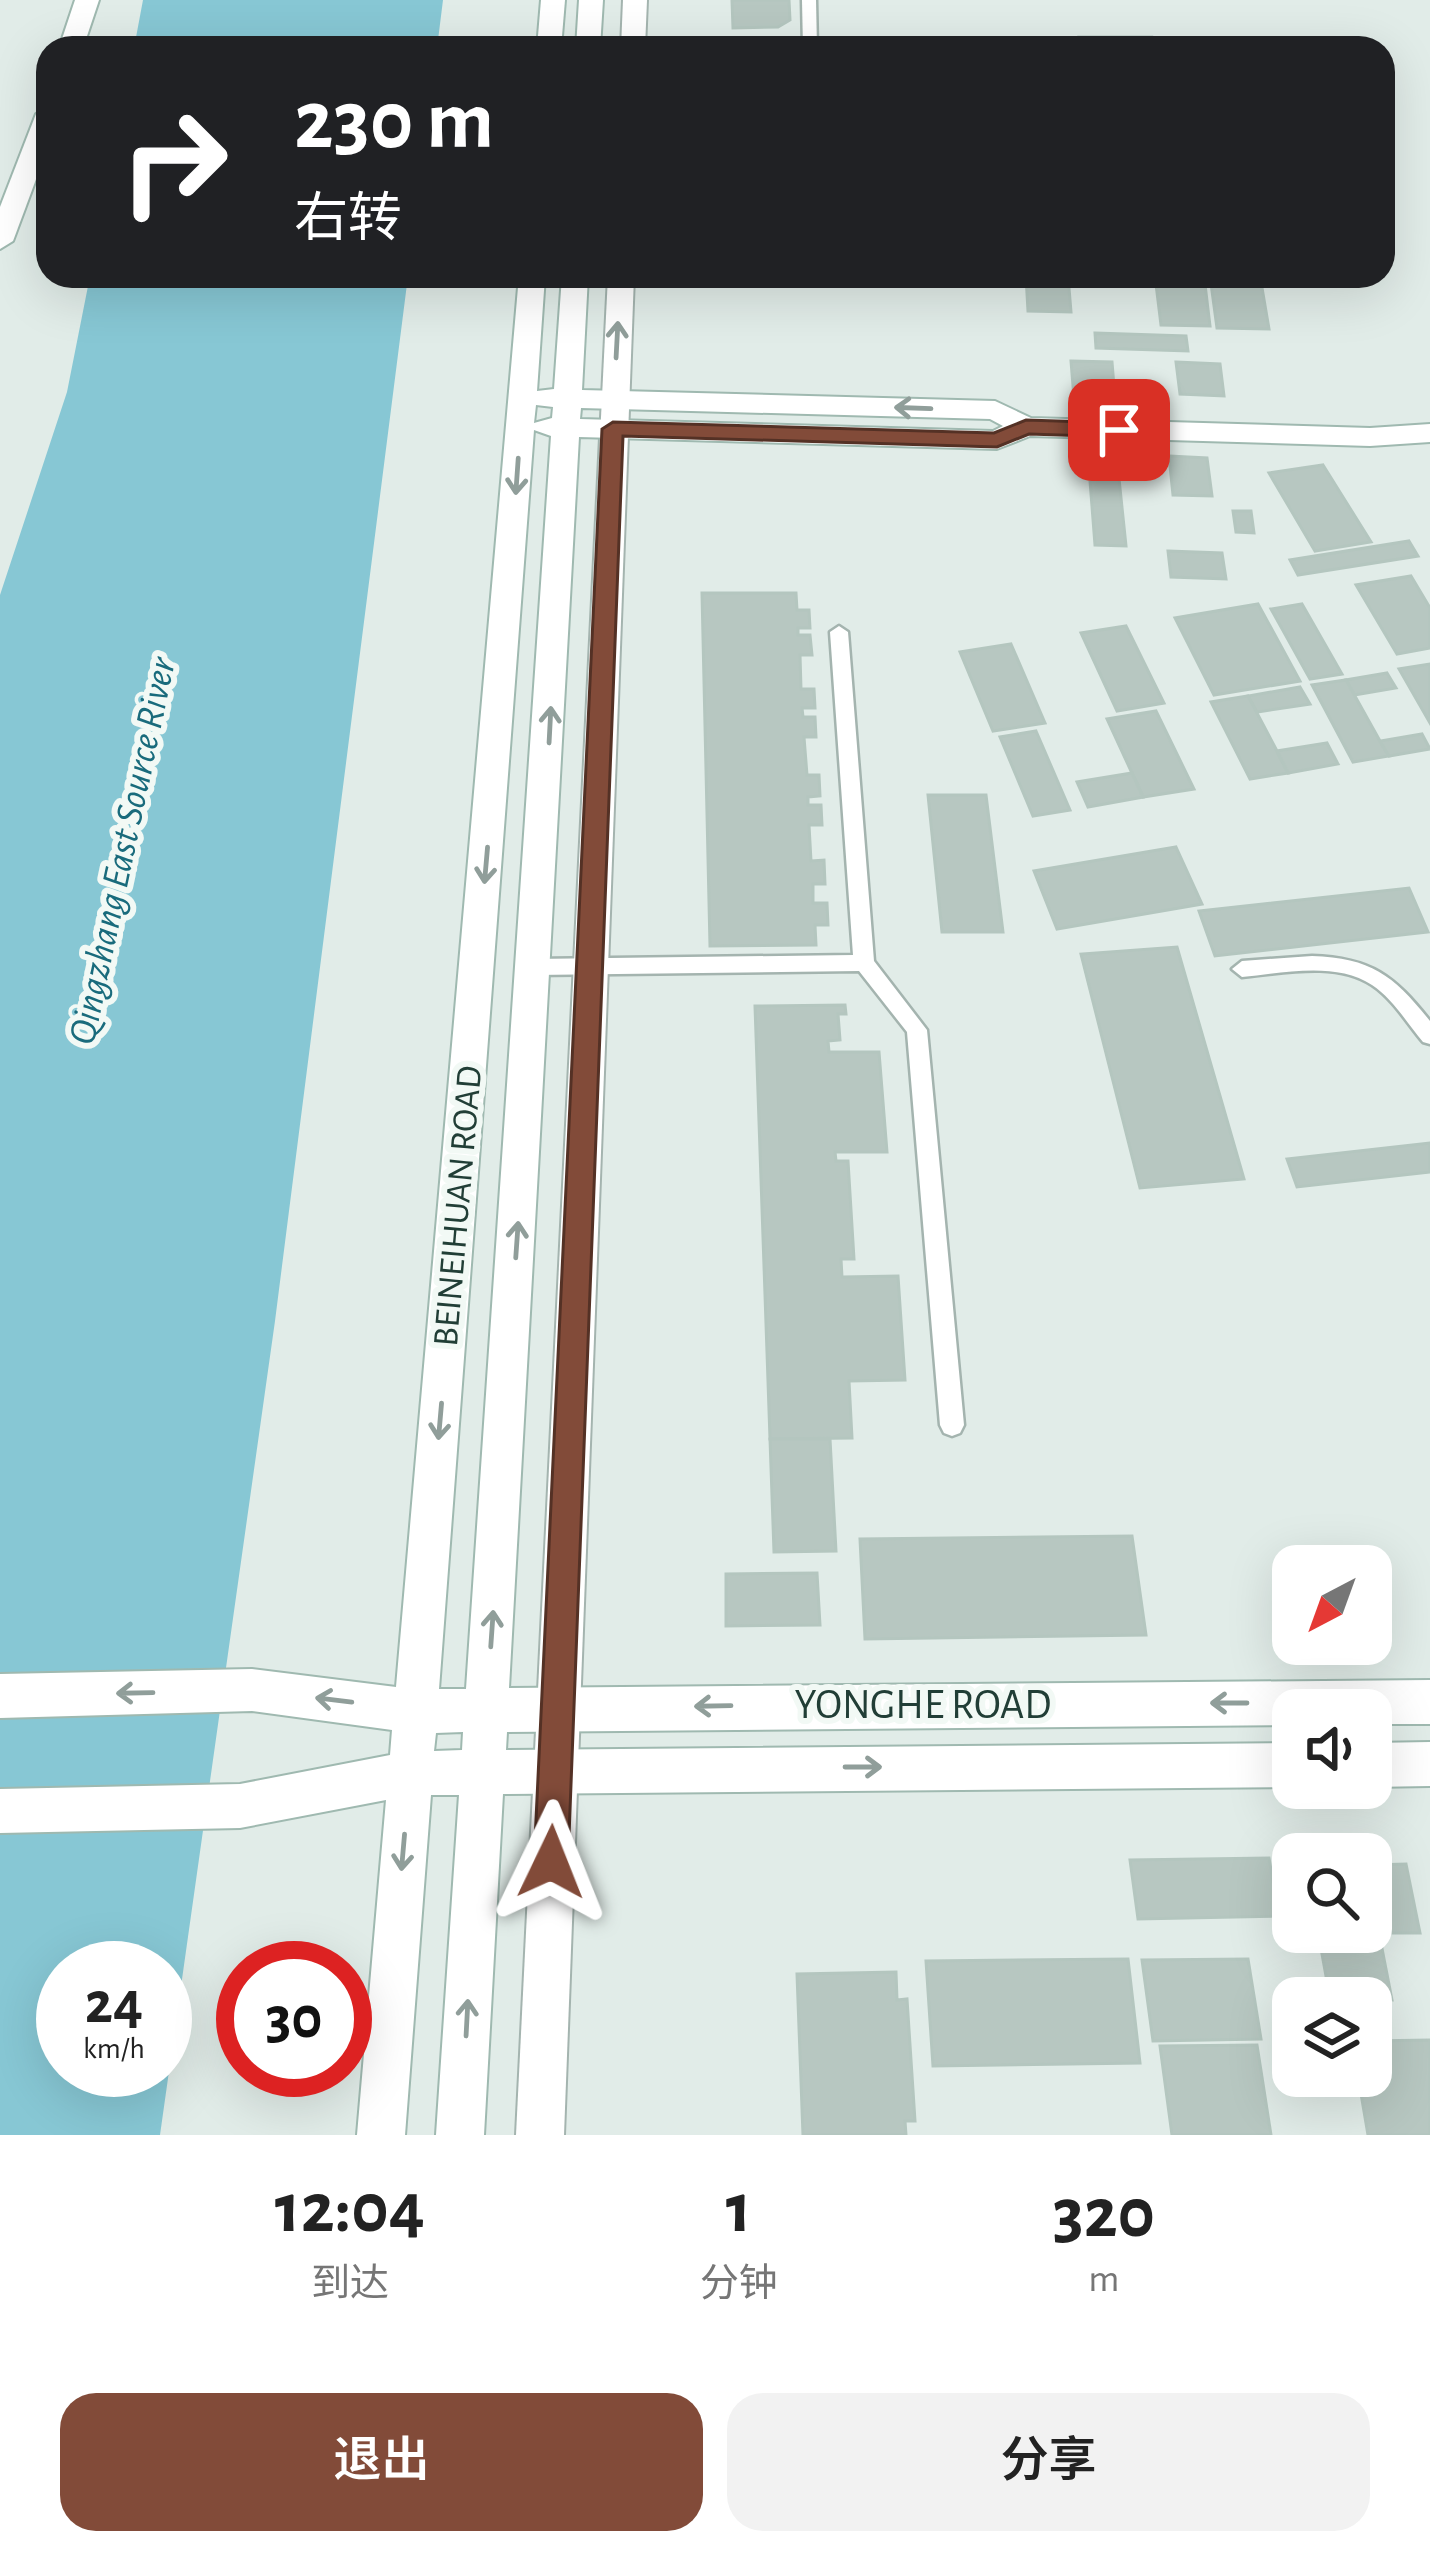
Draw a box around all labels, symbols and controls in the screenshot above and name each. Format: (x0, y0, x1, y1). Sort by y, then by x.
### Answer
text: 230 m (294, 80, 494, 164)
icon: right (96, 84, 252, 240)
text: 右转 (294, 193, 402, 247)
one-way arrow (606, 321, 629, 360)
pin (1068, 379, 1170, 481)
one-way arrow (894, 397, 933, 420)
icon: arrive (1086, 397, 1152, 463)
one-way arrow (505, 456, 528, 495)
water label: Qingzhang East Source River (63, 653, 183, 1048)
one-way arrow (538, 706, 561, 745)
one-way arrow (474, 845, 497, 884)
street label: BEINEIHUAN ROAD (428, 1064, 488, 1348)
one-way arrow (505, 1221, 528, 1260)
one-way arrow (428, 1401, 451, 1440)
north arrow (1272, 1545, 1392, 1665)
map controls (1272, 1545, 1392, 2097)
one-way arrow (480, 1610, 503, 1649)
one-way arrow (116, 1681, 155, 1704)
street label: YONGHE ROAD (795, 1684, 1051, 1726)
one-way arrow (315, 1689, 354, 1711)
button: sound (1272, 1689, 1392, 1809)
one-way arrow (1210, 1692, 1249, 1715)
one-way arrow (694, 1695, 733, 1718)
one-way arrow (843, 1756, 882, 1778)
position arrow (488, 1799, 614, 1925)
one-way arrow (392, 1832, 415, 1871)
button: search (1272, 1833, 1392, 1953)
speed limit sign: 30 (216, 1941, 372, 2097)
text: 24 (85, 1974, 143, 2034)
button: layers (1272, 1977, 1392, 2097)
one-way arrow (456, 1999, 479, 2038)
text: km/h (83, 2034, 145, 2064)
text: 12:04 (275, 2173, 425, 2245)
text: 1 (726, 2173, 752, 2245)
text: 320 (1053, 2178, 1155, 2250)
text: m (1088, 2260, 1119, 2299)
text: 到达 (311, 2265, 389, 2304)
text: 分钟 (700, 2265, 778, 2304)
button: 退出 (60, 2393, 703, 2531)
button: 分享 (727, 2393, 1370, 2531)

